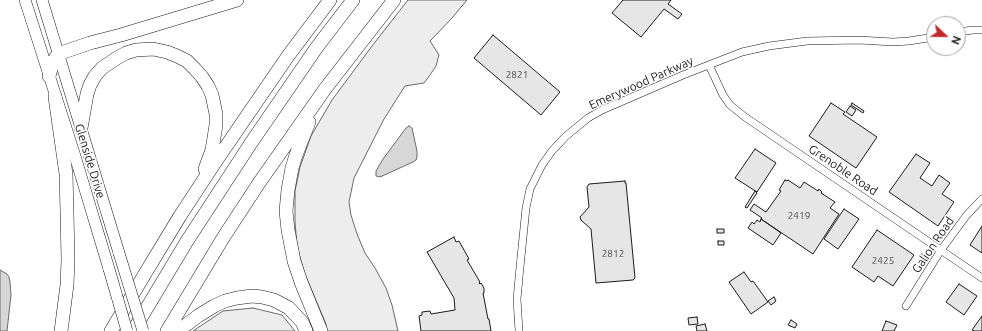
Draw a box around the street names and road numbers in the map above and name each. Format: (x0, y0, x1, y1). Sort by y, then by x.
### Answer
street label: Emerywood Parkway (587, 53, 695, 113)
street label: Glenside Drive (72, 122, 108, 200)
street label: Grenoble Road (806, 142, 880, 198)
street label: Galion Road (909, 214, 957, 276)

